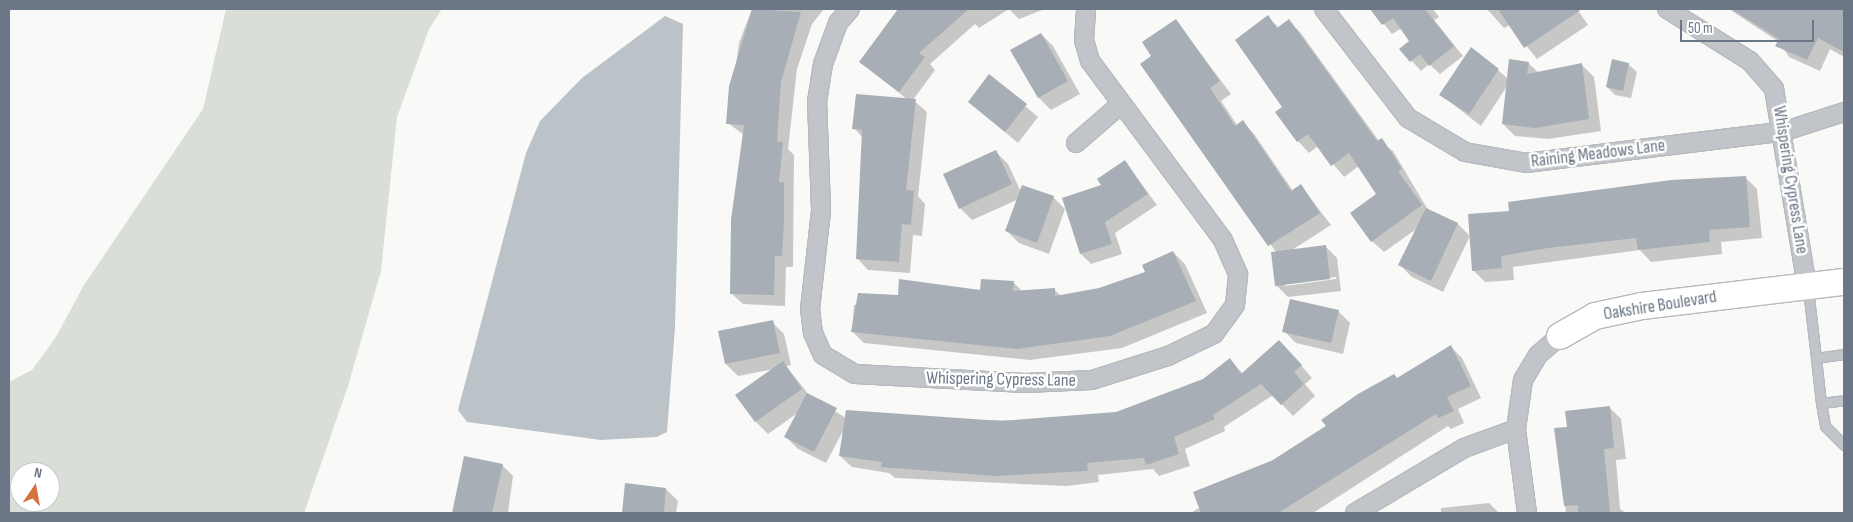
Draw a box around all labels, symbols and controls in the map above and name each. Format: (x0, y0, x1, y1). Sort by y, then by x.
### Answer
scale bar (1683, 10, 1817, 42)
text: 50 m (1688, 19, 1713, 38)
street label: Whispering Cypress Lane (1768, 104, 1812, 256)
street label: Raining Meadows Lane (1530, 135, 1666, 173)
street label: Oakshire Boulevard (1602, 286, 1718, 326)
street label: Whispering Cypress Lane (926, 368, 1076, 392)
north arrow (10, 462, 60, 512)
text: N (33, 464, 43, 482)

